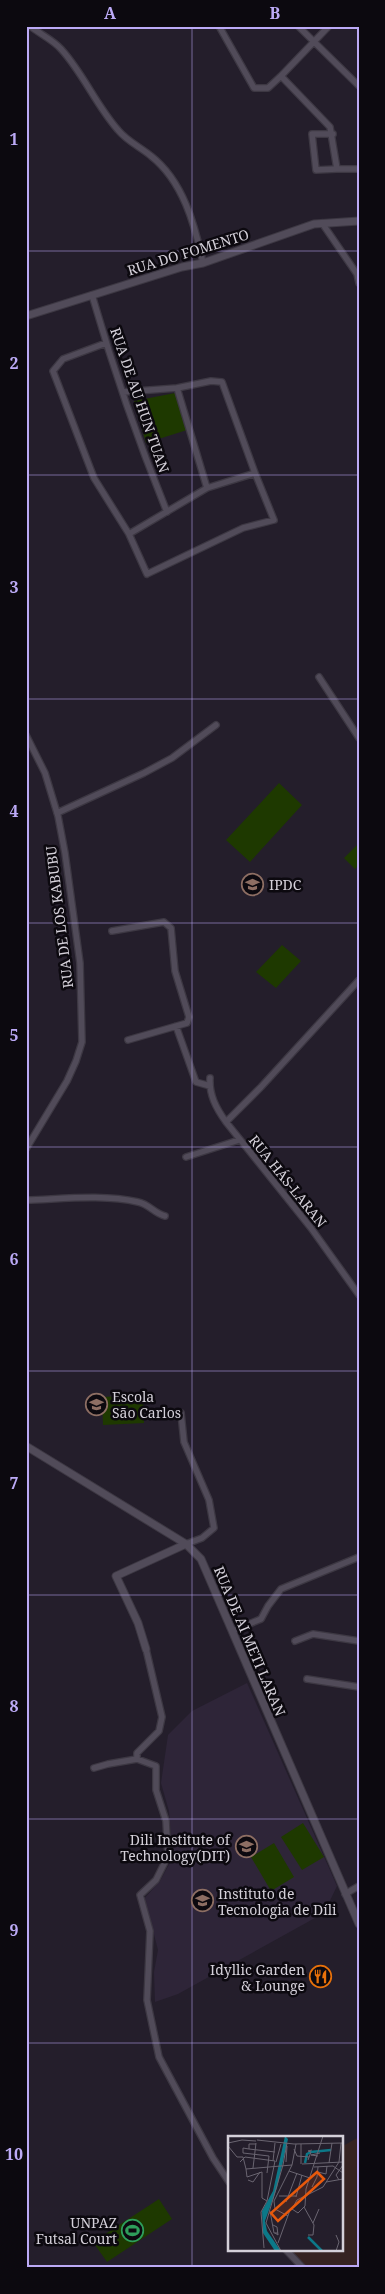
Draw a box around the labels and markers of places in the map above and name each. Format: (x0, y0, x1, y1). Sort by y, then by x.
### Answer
school or university icon: IPDC (241, 872, 265, 896)
place label: IPDC (269, 875, 302, 894)
place label: Escola São Carlos (112, 1387, 181, 1422)
school or university icon: Escola São Carlos (84, 1392, 108, 1416)
place label: Dili Institute of Technology(DIT) (120, 1830, 232, 1865)
school or university icon: Dili Institute of Technology(DIT) (234, 1835, 258, 1859)
place label: Instituto de Tecnologia de Díli (218, 1884, 337, 1919)
school or university icon: Instituto de Tecnologia de Díli (190, 1889, 214, 1913)
place label: Idyllic Garden & Lounge (210, 1960, 305, 1995)
restaurant icon: Idyllic Garden & Lounge (309, 1965, 333, 1989)
place label: UNPAZ Futsal Court (36, 2213, 117, 2248)
sports icon: UNPAZ Futsal Court (121, 2218, 145, 2242)

